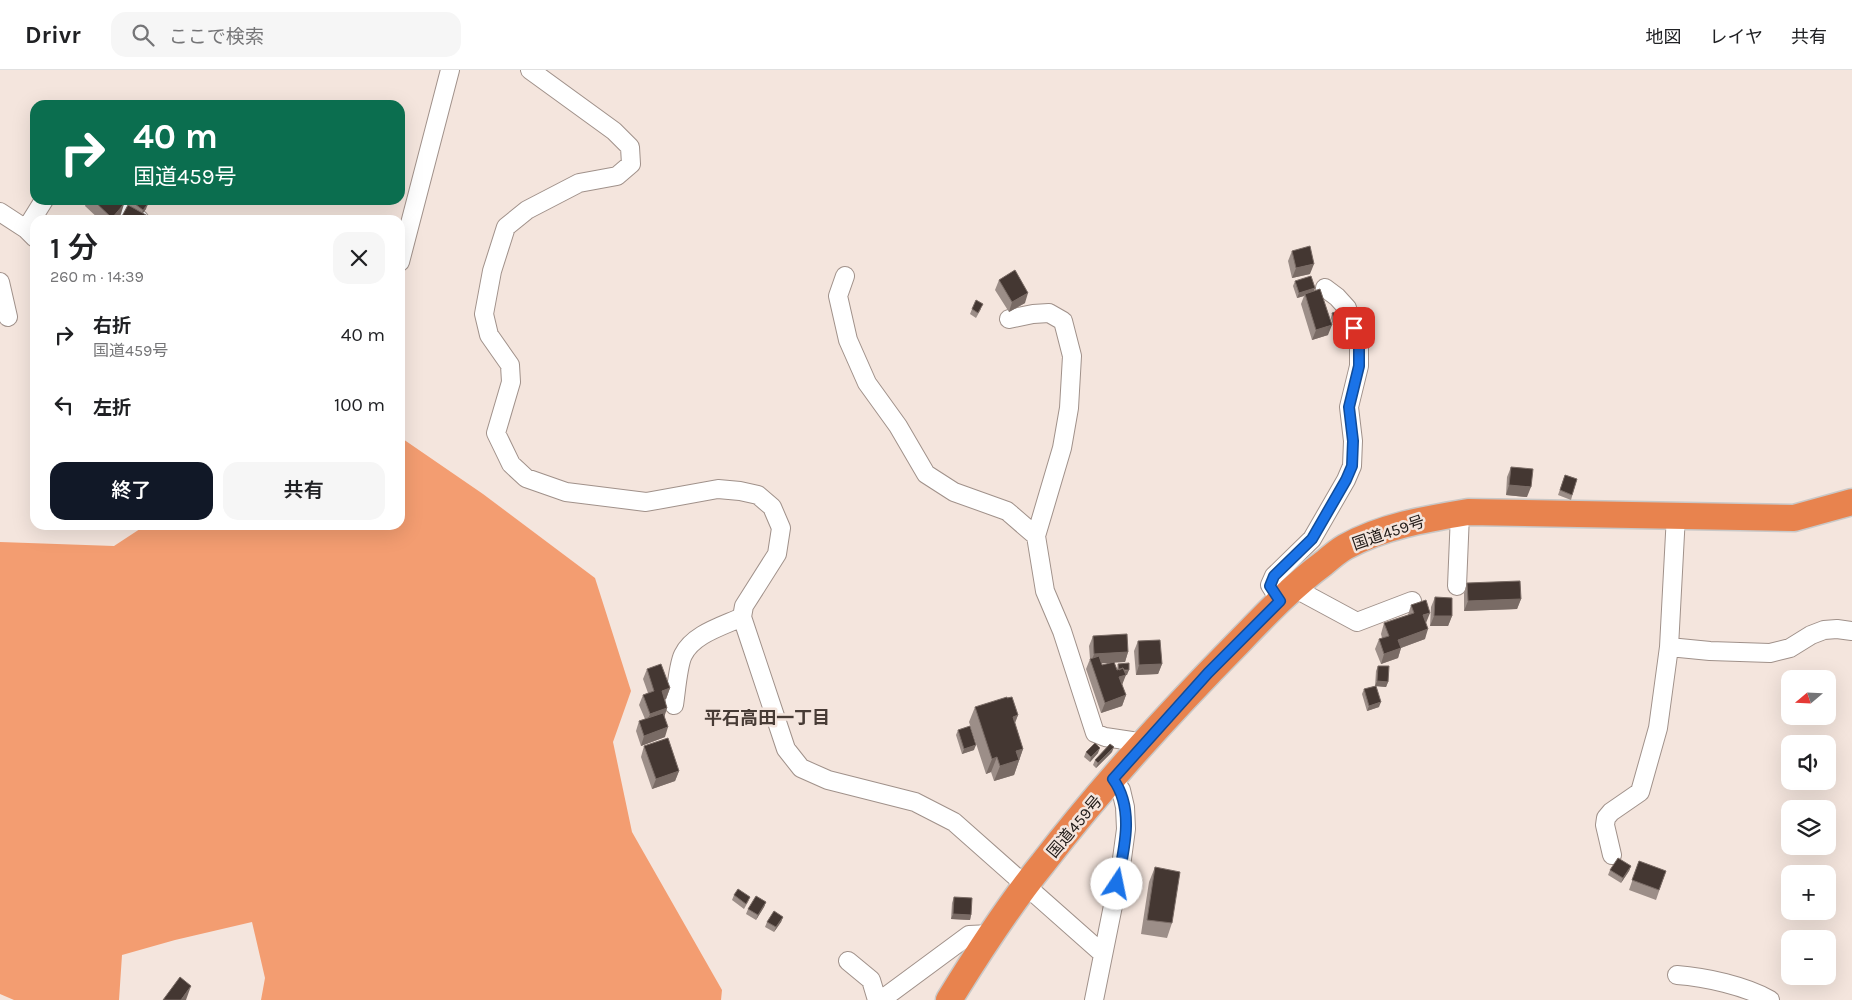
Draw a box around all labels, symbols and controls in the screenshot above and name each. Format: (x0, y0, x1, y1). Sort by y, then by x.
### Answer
search box (111, 12, 461, 57)
text: Drivr (25, 21, 81, 49)
icon: search (129, 21, 157, 49)
text: ここで検索 (169, 26, 264, 48)
text: 地図 (1646, 26, 1682, 48)
text: レイヤ (1710, 26, 1763, 48)
text: 共有 (1791, 26, 1827, 48)
text: 40 m (133, 116, 218, 157)
icon: right (50, 120, 115, 185)
text: 国道459号 (133, 164, 236, 190)
text: 1 分 (50, 230, 98, 266)
button: close (333, 232, 385, 284)
text: 260 m · 14:39 (50, 267, 144, 286)
pin (1333, 307, 1375, 349)
icon: arrive (1340, 314, 1368, 342)
text: 右折 (93, 315, 131, 337)
icon: right (50, 321, 78, 349)
text: 40 m (341, 324, 385, 346)
text: 国道459号 (93, 341, 168, 360)
icon: left (50, 391, 78, 419)
text: 100 m (334, 394, 385, 416)
text: 左折 (93, 397, 131, 419)
button: 終了 (50, 462, 213, 520)
button: 共有 (223, 462, 385, 520)
street label: 国道459号 (1349, 511, 1427, 554)
north arrow (1781, 670, 1836, 725)
map controls (1781, 670, 1836, 985)
district label: 平石高田一丁目 (704, 707, 830, 729)
button: sound (1781, 735, 1836, 790)
street label: 国道459号 (1043, 791, 1106, 861)
button: layers (1781, 800, 1836, 855)
position arrow (1090, 857, 1142, 909)
button: + (1781, 865, 1836, 920)
button: − (1781, 930, 1836, 985)

